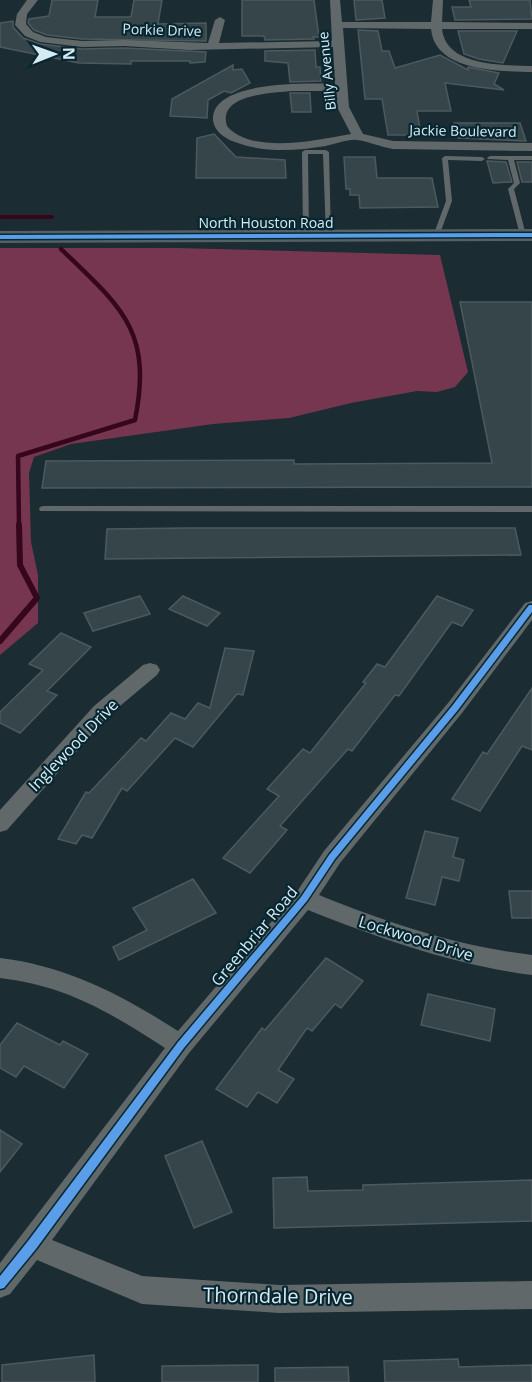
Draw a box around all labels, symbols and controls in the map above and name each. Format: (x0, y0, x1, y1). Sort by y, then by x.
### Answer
street label: Porkie Drive (122, 19, 202, 40)
north arrow (24, 24, 84, 84)
street label: Billy Avenue (313, 31, 340, 111)
text: N (58, 47, 80, 60)
street label: Jackie Boulevard (407, 120, 517, 141)
street label: North Houston Road (199, 213, 333, 232)
street label: Inglewood Drive (23, 694, 123, 796)
street label: Greenbriar Road (206, 881, 302, 991)
street label: Lockwood Drive (356, 910, 476, 966)
street label: Thorndale Drive (203, 1281, 353, 1310)

